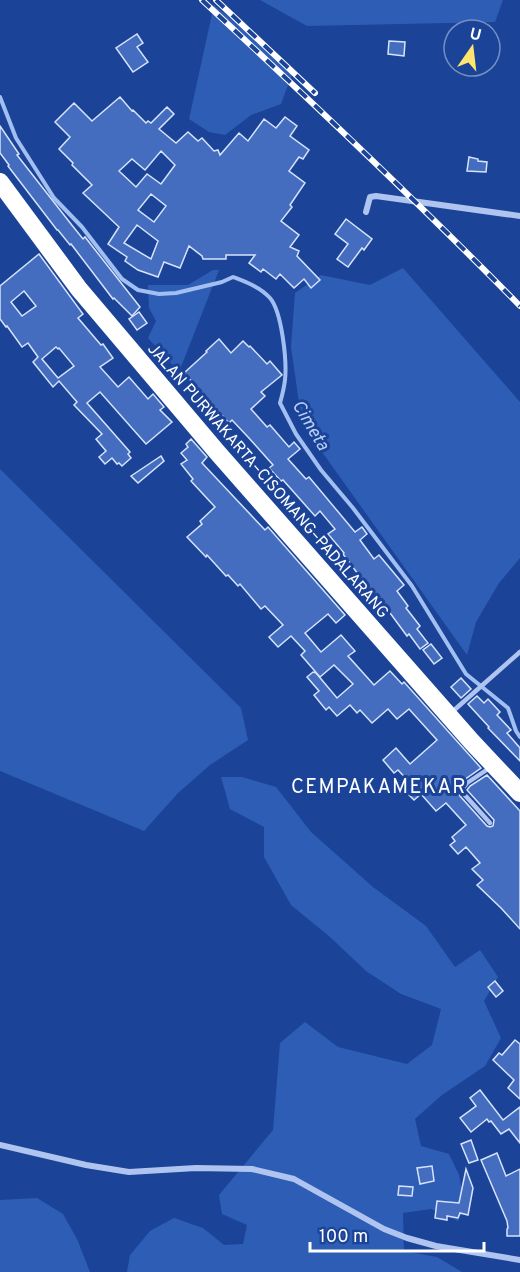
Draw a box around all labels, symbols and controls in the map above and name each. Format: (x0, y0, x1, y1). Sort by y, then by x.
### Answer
north arrow (442, 18, 502, 78)
text: U (467, 24, 483, 46)
street label: JALAN PURWAKARTA–CISOMANG–PADALARANG (143, 340, 392, 623)
water label: Cimeta (286, 396, 334, 456)
district label: CEMPAKAMEKAR (291, 775, 467, 801)
scale bar (310, 1215, 484, 1253)
text: 100 m (319, 1226, 368, 1249)

